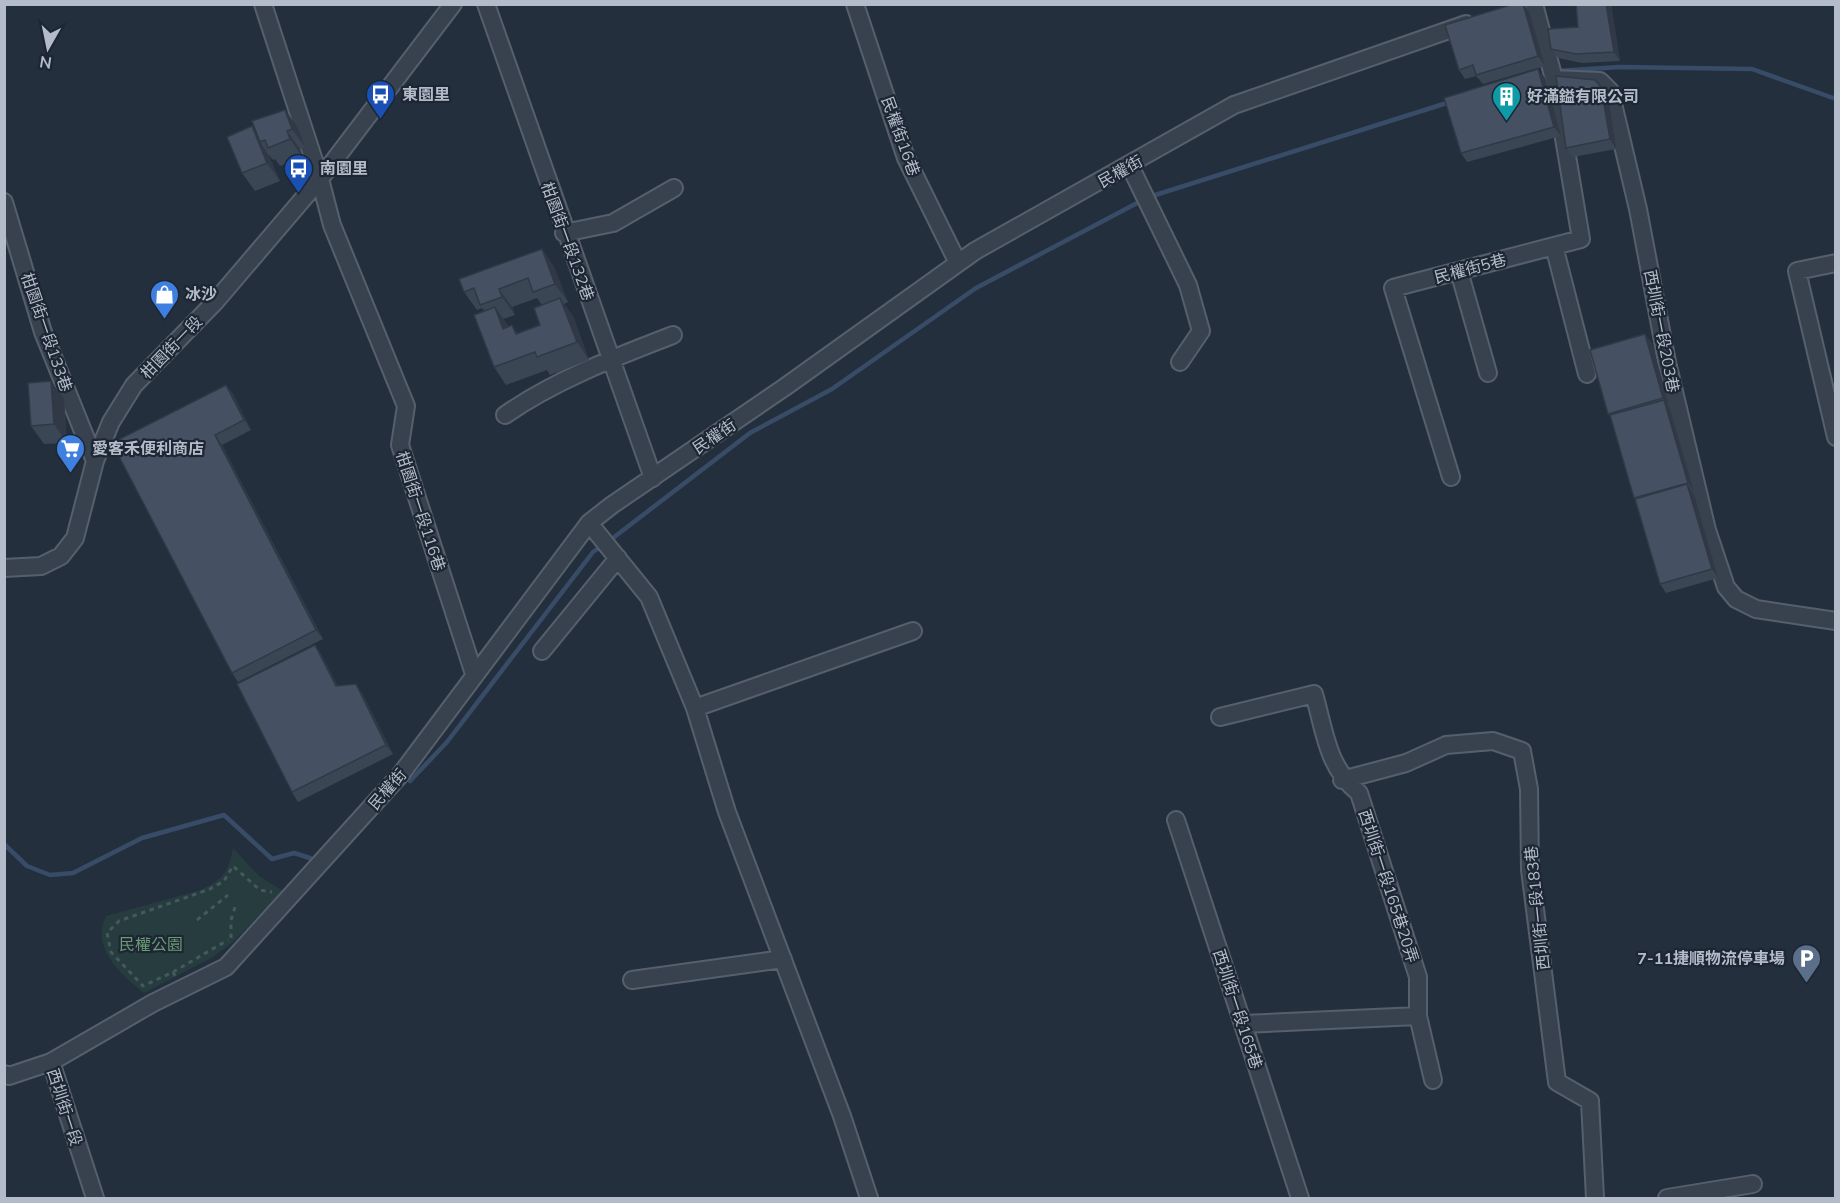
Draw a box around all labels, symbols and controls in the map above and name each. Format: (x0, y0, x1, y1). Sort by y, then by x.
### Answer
north arrow (18, 18, 78, 78)
text: N (38, 52, 53, 74)
bus stop icon: 東園里 (365, 78, 397, 120)
building icon: 好滿鎰有限公司 (1490, 80, 1522, 122)
place label: 東園里 (402, 84, 450, 104)
place label: 好滿鎰有限公司 (1527, 86, 1639, 106)
street label: 民權街16巷 (877, 93, 925, 179)
street label: 民權街 (1094, 151, 1146, 191)
bus stop icon: 南園里 (283, 152, 315, 194)
place label: 南園里 (320, 158, 368, 178)
street label: 柑園街一段132巷 (537, 179, 599, 303)
street label: 民權街5巷 (1432, 249, 1508, 287)
street label: 西圳街一段203巷 (1640, 268, 1684, 394)
street label: 柑園街一段133巷 (17, 270, 77, 394)
shop icon: 冰沙 (148, 278, 180, 320)
place label: 冰沙 (185, 284, 217, 304)
street label: 柑園街一段 (136, 311, 206, 383)
street label: 民權街 (689, 414, 739, 458)
supermarket icon: 愛客禾便利商店 (55, 432, 87, 474)
place label: 愛客禾便利商店 (92, 438, 204, 458)
street label: 柑園街一段116巷 (392, 449, 450, 573)
street label: 民權街 (364, 764, 410, 814)
street label: 西圳街一段165巷20弄 (1355, 807, 1423, 965)
street label: 西圳街一段183巷 (1521, 845, 1553, 971)
park label: 民權公園 (119, 934, 183, 954)
parking icon: 7-11捷順物流停車場 (1790, 942, 1822, 984)
street label: 西圳街一段165巷 (1209, 947, 1267, 1071)
place label: 7-11捷順物流停車場 (1637, 948, 1785, 968)
street label: 西圳街一段 (43, 1066, 87, 1148)

